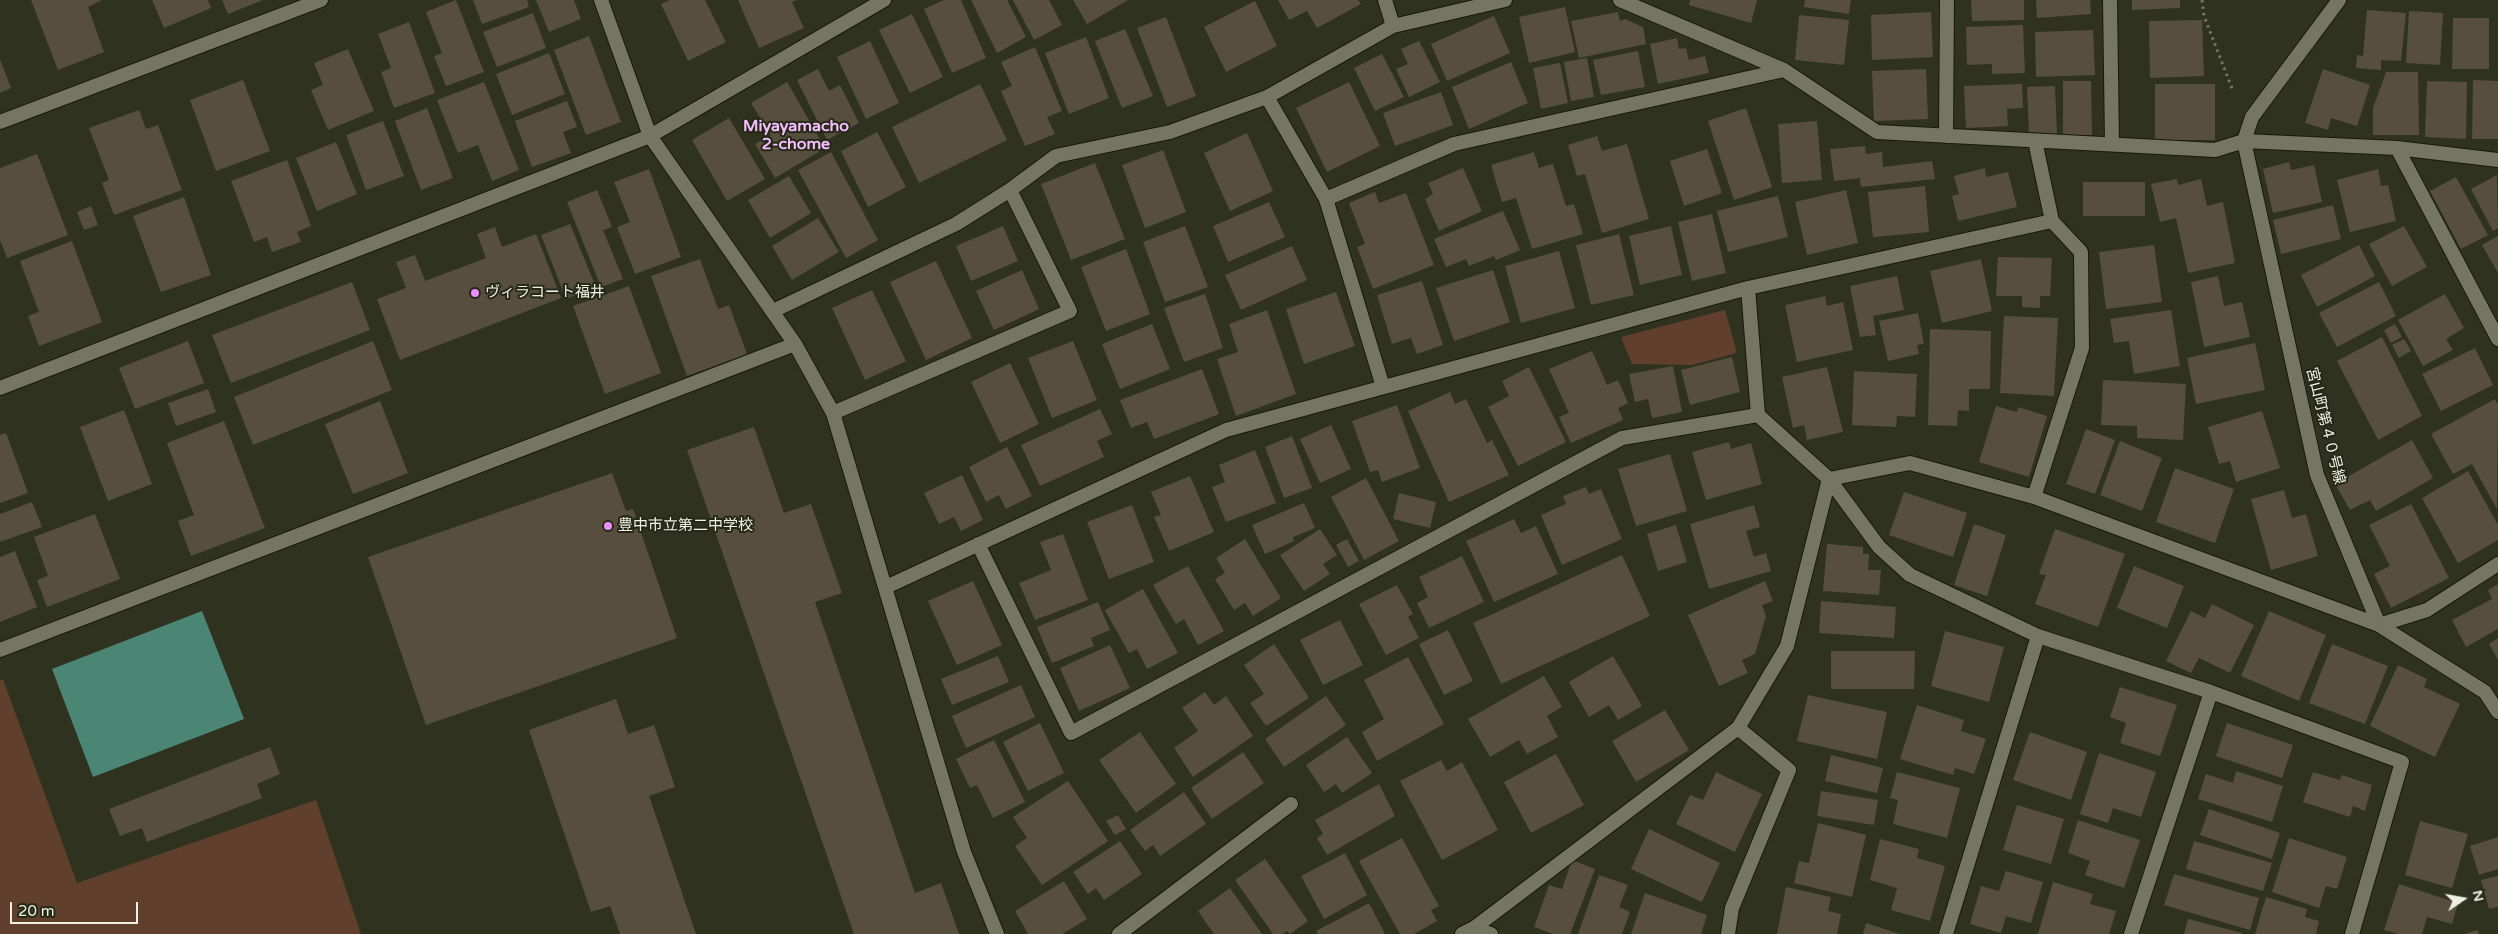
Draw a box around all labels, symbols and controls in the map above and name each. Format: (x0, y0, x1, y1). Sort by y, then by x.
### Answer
district label: Miyayamacho 2-chome (743, 117, 849, 155)
place label: ヴィラコート福井 (485, 284, 605, 302)
marker: ヴィラコート福井 (469, 287, 481, 299)
street label: 宮山町第４０号線 (2302, 366, 2348, 486)
place label: 豊中市立第二中学校 (618, 517, 753, 535)
marker: 豊中市立第二中学校 (602, 520, 614, 532)
north arrow (2438, 874, 2488, 924)
text: N (2469, 889, 2488, 903)
scale bar (12, 892, 140, 924)
text: 20 m (18, 902, 55, 920)

